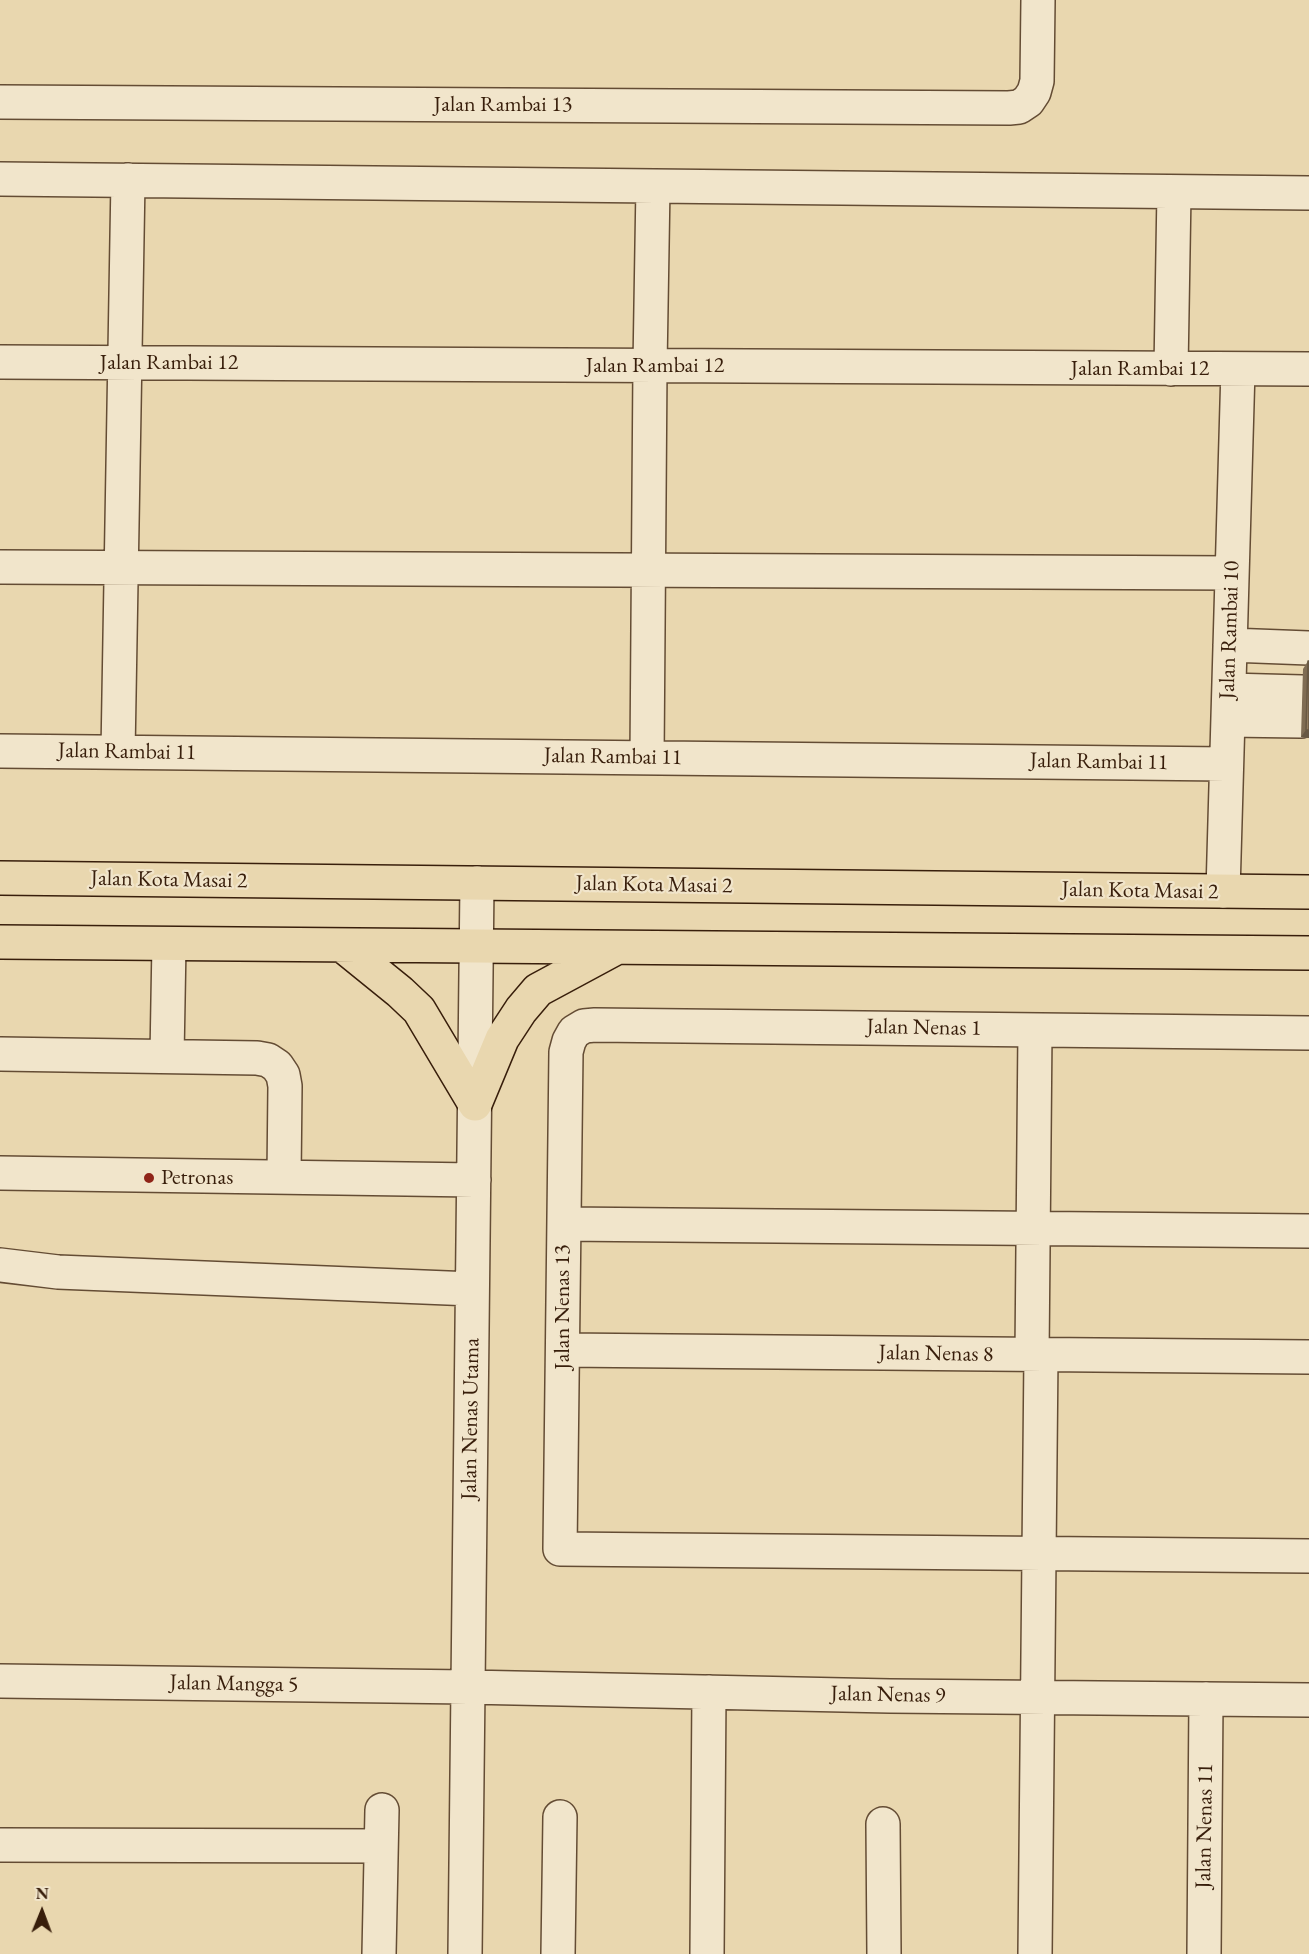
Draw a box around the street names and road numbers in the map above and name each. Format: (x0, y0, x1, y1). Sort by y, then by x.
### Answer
street label: Jalan Rambai 13 (434, 92, 572, 118)
street label: Jalan Rambai 12 (100, 350, 238, 376)
street label: Jalan Rambai 12 (586, 353, 724, 379)
street label: Jalan Rambai 12 (1071, 356, 1209, 382)
street label: Jalan Rambai 10 (1214, 560, 1246, 700)
street label: Jalan Rambai 11 (58, 738, 196, 766)
street label: Jalan Rambai 11 (544, 743, 682, 771)
street label: Jalan Rambai 11 (1030, 748, 1168, 776)
street label: Jalan Kota Masai 2 (90, 865, 248, 895)
street label: Jalan Kota Masai 2 (575, 870, 733, 900)
street label: Jalan Kota Masai 2 (1061, 876, 1219, 906)
street label: Jalan Nenas 1 (866, 1014, 982, 1042)
street label: Jalan Nenas 13 (550, 1244, 576, 1370)
street label: Jalan Nenas Utama (456, 1338, 486, 1500)
street label: Jalan Nenas 8 (878, 1340, 994, 1368)
street label: Jalan Mangga 5 (169, 1670, 299, 1698)
street label: Jalan Nenas 9 (830, 1681, 946, 1709)
street label: Jalan Nenas 11 (1191, 1763, 1219, 1889)

